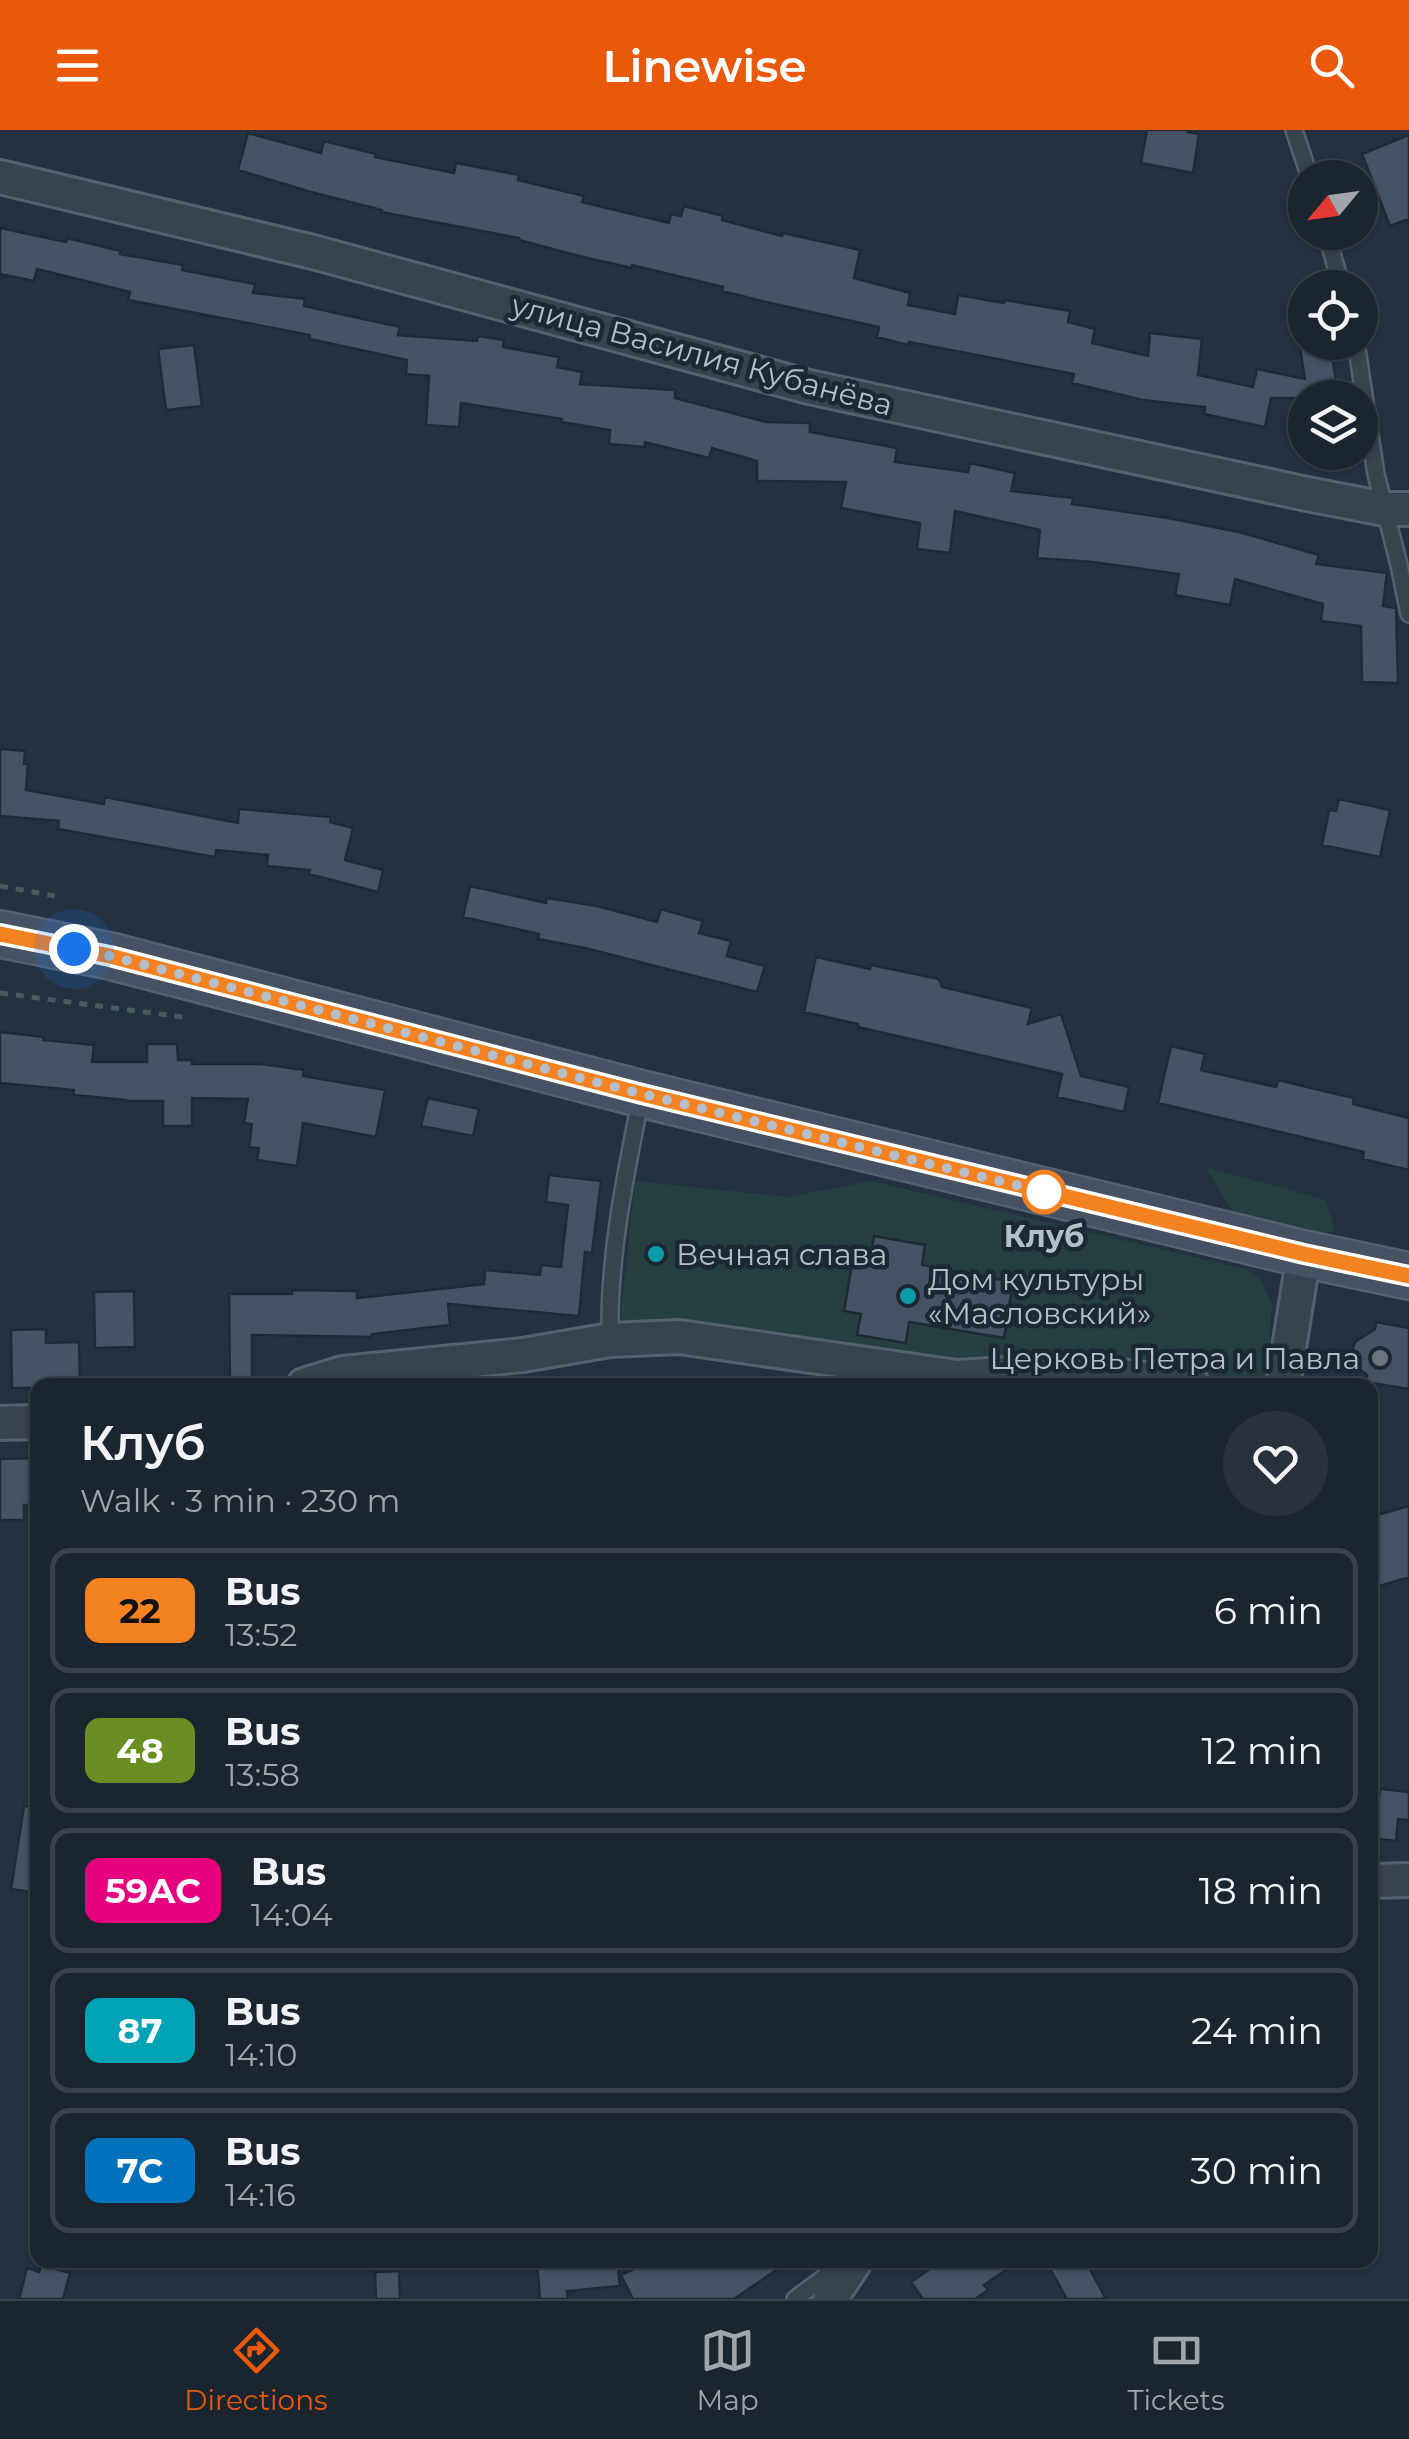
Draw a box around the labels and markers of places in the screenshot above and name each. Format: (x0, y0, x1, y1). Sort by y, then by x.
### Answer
marker: Клуб (1023, 1171, 1065, 1213)
place label: Клуб (1004, 1218, 1084, 1255)
place label: Вечная слава (676, 1236, 887, 1273)
marker: Вечная слава (645, 1243, 667, 1265)
place label: Дом культуры «Масловский» (928, 1261, 1151, 1332)
marker: Дом культуры «Масловский» (897, 1285, 919, 1307)
place label: Церковь Петра и Павла (989, 1340, 1360, 1377)
marker: Церковь Петра и Павла (1369, 1347, 1391, 1369)

